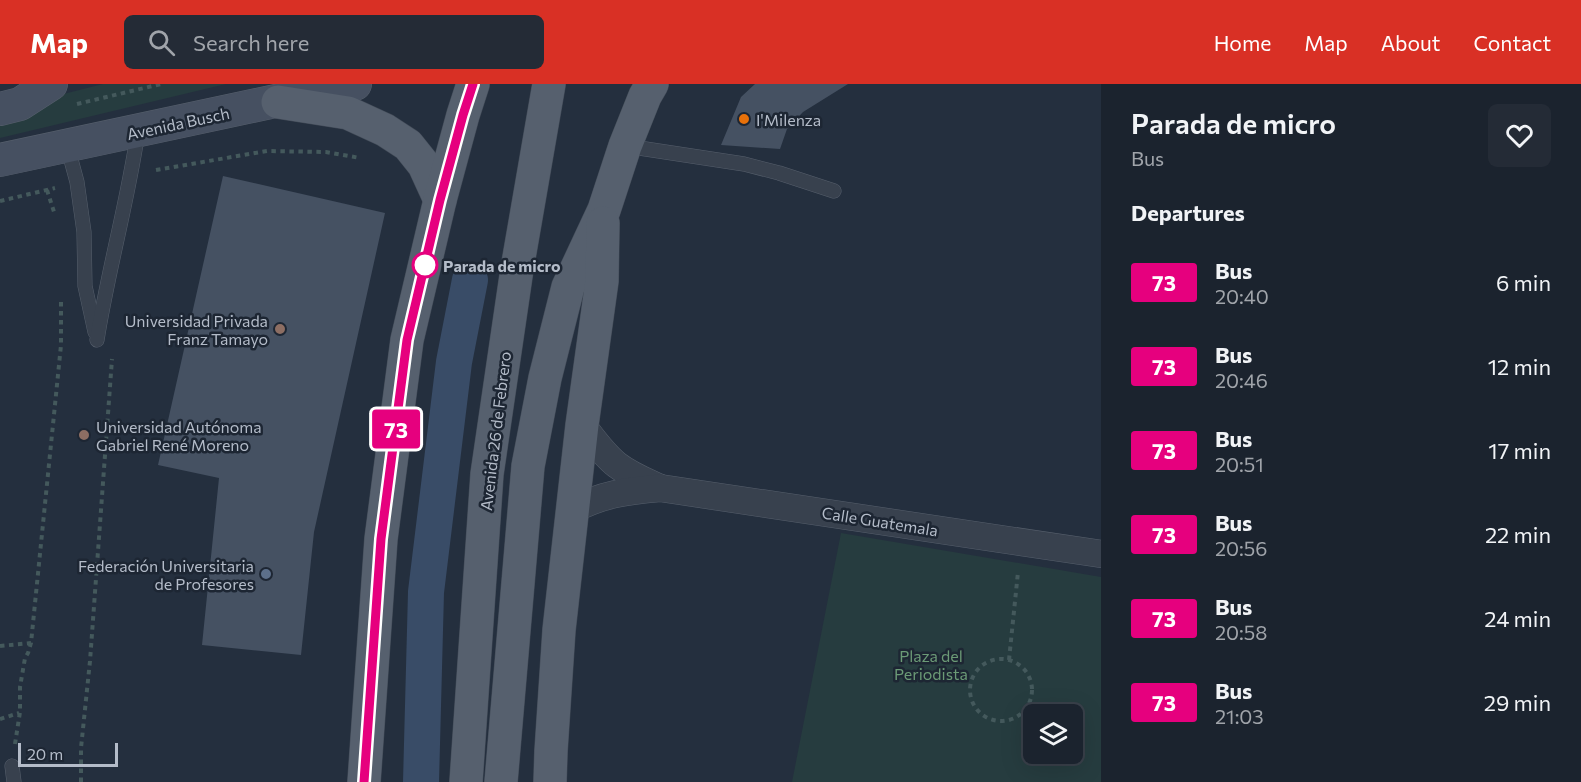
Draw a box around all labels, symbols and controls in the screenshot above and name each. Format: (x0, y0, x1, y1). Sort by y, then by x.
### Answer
search box (124, 15, 544, 69)
text: Map (30, 25, 88, 59)
icon: search (145, 26, 178, 59)
text: Search here (193, 29, 309, 56)
text: Home (1214, 30, 1271, 55)
text: Map (1304, 30, 1348, 55)
text: About (1381, 30, 1440, 55)
text: Contact (1473, 30, 1551, 55)
street label: Avenida Busch (125, 103, 231, 143)
button: heart (1488, 104, 1551, 167)
text: Parada de micro (1131, 106, 1336, 140)
place label: I'Milenza (756, 110, 821, 129)
marker: I'Milenza (737, 112, 751, 126)
text: Bus (1131, 146, 1164, 170)
text: Departures (1131, 199, 1245, 226)
marker: Parada de micro (412, 252, 438, 278)
place label: Parada de micro (443, 256, 561, 275)
text: Bus (1215, 257, 1252, 284)
text: 6 min (1496, 269, 1551, 296)
text: 73 (1152, 270, 1176, 295)
text: 20:40 (1215, 284, 1269, 308)
place label: Universidad Privada Franz Tamayo (125, 311, 268, 348)
marker: Universidad Privada Franz Tamayo (273, 322, 287, 336)
text: Bus (1215, 341, 1252, 368)
street label: Avenida 26 de Febrero (476, 350, 514, 512)
text: 12 min (1488, 353, 1551, 380)
text: 73 (1152, 354, 1176, 379)
text: 20:46 (1215, 368, 1268, 392)
line badge: 73 (369, 410, 423, 448)
place label: Universidad Autónoma Gabriel René Moreno (96, 417, 262, 454)
text: 73 (384, 417, 408, 442)
text: Bus (1215, 425, 1252, 452)
marker: Universidad Autónoma Gabriel René Moreno (77, 428, 91, 442)
text: 17 min (1488, 437, 1551, 464)
text: 73 (1152, 438, 1176, 463)
text: 20:51 (1215, 452, 1264, 476)
street label: Calle Guatemala (820, 502, 940, 540)
text: Bus (1215, 509, 1252, 536)
text: 22 min (1485, 521, 1551, 548)
text: 73 (1152, 522, 1176, 547)
text: 20:56 (1215, 536, 1267, 560)
place label: Federación Universitaria de Profesores (78, 556, 254, 593)
marker: Federación Universitaria de Profesores (259, 567, 273, 581)
text: Bus (1215, 593, 1252, 620)
text: 24 min (1484, 605, 1551, 632)
text: 73 (1152, 606, 1176, 631)
text: 20:58 (1215, 620, 1267, 644)
park label: Plaza del Periodista (894, 646, 968, 683)
text: Bus (1215, 677, 1252, 704)
text: 29 min (1484, 689, 1551, 716)
text: 73 (1152, 690, 1176, 715)
map controls (1023, 704, 1083, 764)
button: layers (1023, 704, 1083, 764)
text: 21:03 (1215, 704, 1264, 728)
scale bar (18, 740, 118, 768)
text: 20 m (27, 744, 63, 763)

